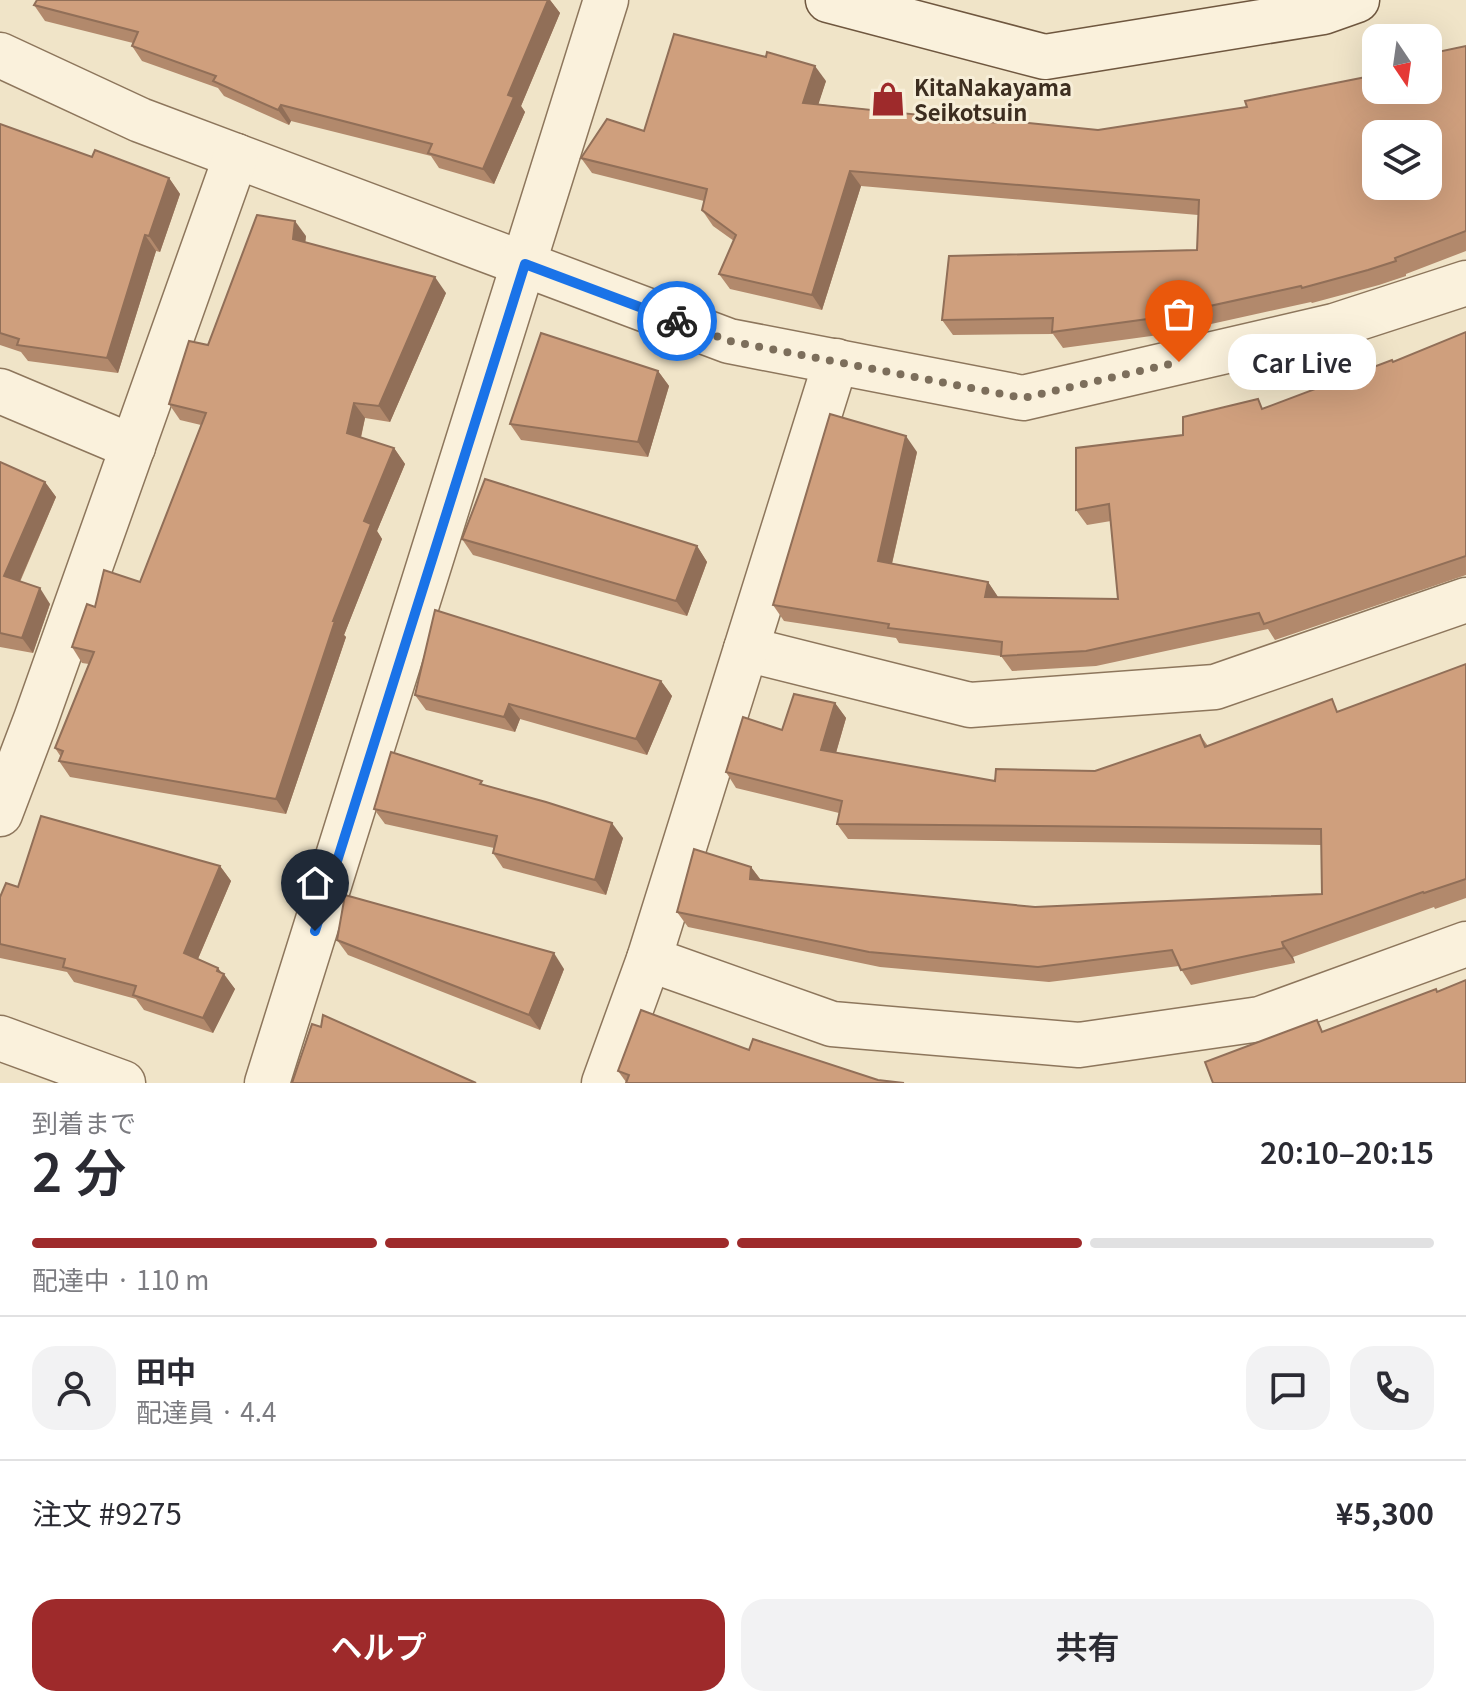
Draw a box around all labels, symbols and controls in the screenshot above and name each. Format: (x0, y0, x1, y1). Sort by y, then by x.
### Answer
north arrow (1362, 24, 1442, 104)
map controls (1362, 24, 1442, 200)
place label: KitaNakayama Seikotsuin (914, 70, 1072, 127)
shop icon: KitaNakayama Seikotsuin (869, 80, 907, 118)
button: layers (1362, 120, 1442, 200)
pin (1145, 280, 1213, 362)
courier (637, 281, 717, 361)
icon: bag (1157, 292, 1201, 336)
icon: bike (655, 299, 699, 343)
callout: Car Live (1227, 334, 1375, 390)
text: Car Live (1252, 343, 1352, 380)
pin (281, 849, 349, 931)
icon: home (293, 861, 337, 905)
text: 到着まで (32, 1103, 136, 1140)
text: 20:10–20:15 (1260, 1129, 1434, 1173)
text: 2 分 (32, 1132, 126, 1207)
text: 配達中 · 110 m (32, 1260, 209, 1297)
button: person (32, 1346, 116, 1430)
button: chat (1246, 1346, 1330, 1430)
button: phone (1350, 1346, 1434, 1430)
text: 田中 (136, 1348, 196, 1392)
text: 配達員 · 4.4 (136, 1392, 276, 1429)
text: 注文 #9275 (32, 1490, 182, 1534)
text: ¥5,300 (1336, 1490, 1434, 1534)
button: ヘルプ (32, 1599, 725, 1691)
button: 共有 (741, 1599, 1434, 1691)

